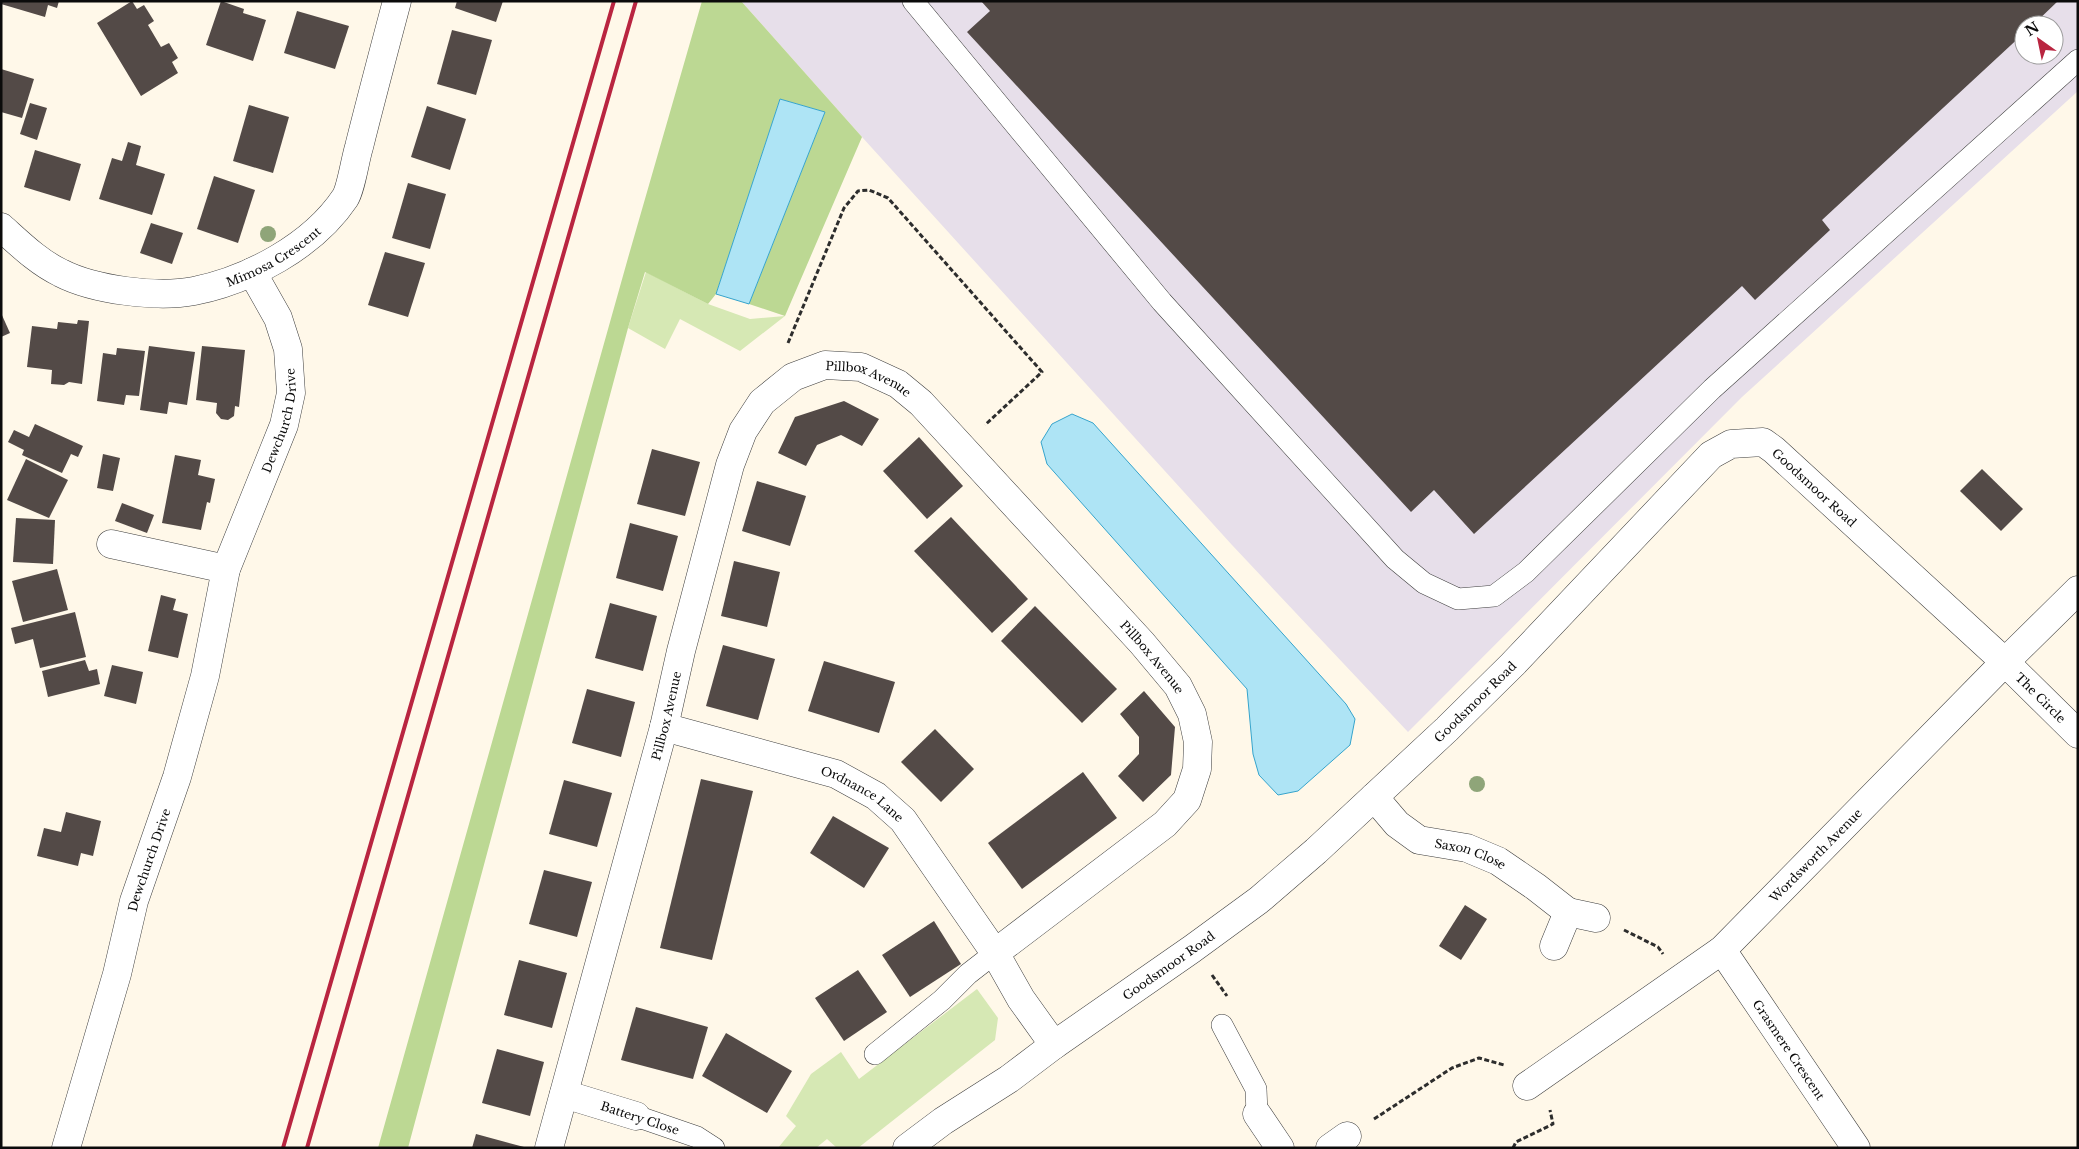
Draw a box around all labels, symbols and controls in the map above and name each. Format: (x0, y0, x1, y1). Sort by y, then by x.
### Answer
north arrow (2014, 15, 2064, 65)
text: N (2021, 18, 2042, 40)
street label: Mimosa Crescent (224, 223, 324, 289)
street label: Pillbox Avenue (825, 358, 915, 400)
street label: Dewchurch Drive (258, 368, 299, 475)
street label: Goodsmoor Road (1769, 445, 1860, 530)
street label: Pillbox Avenue (1117, 617, 1188, 696)
street label: Goodsmoor Road (1431, 658, 1519, 745)
street label: Pillbox Avenue (648, 669, 684, 762)
street label: The Circle (2013, 669, 2069, 726)
street label: Ordnance Lane (819, 763, 907, 825)
street label: Wordsworth Avenue (1765, 805, 1865, 906)
street label: Dewchurch Drive (124, 806, 173, 913)
street label: Saxon Close (1433, 835, 1509, 872)
street label: Goodsmoor Road (1119, 928, 1217, 1003)
street label: Grasmere Crescent (1750, 996, 1829, 1103)
street label: Battery Close (599, 1098, 681, 1138)

